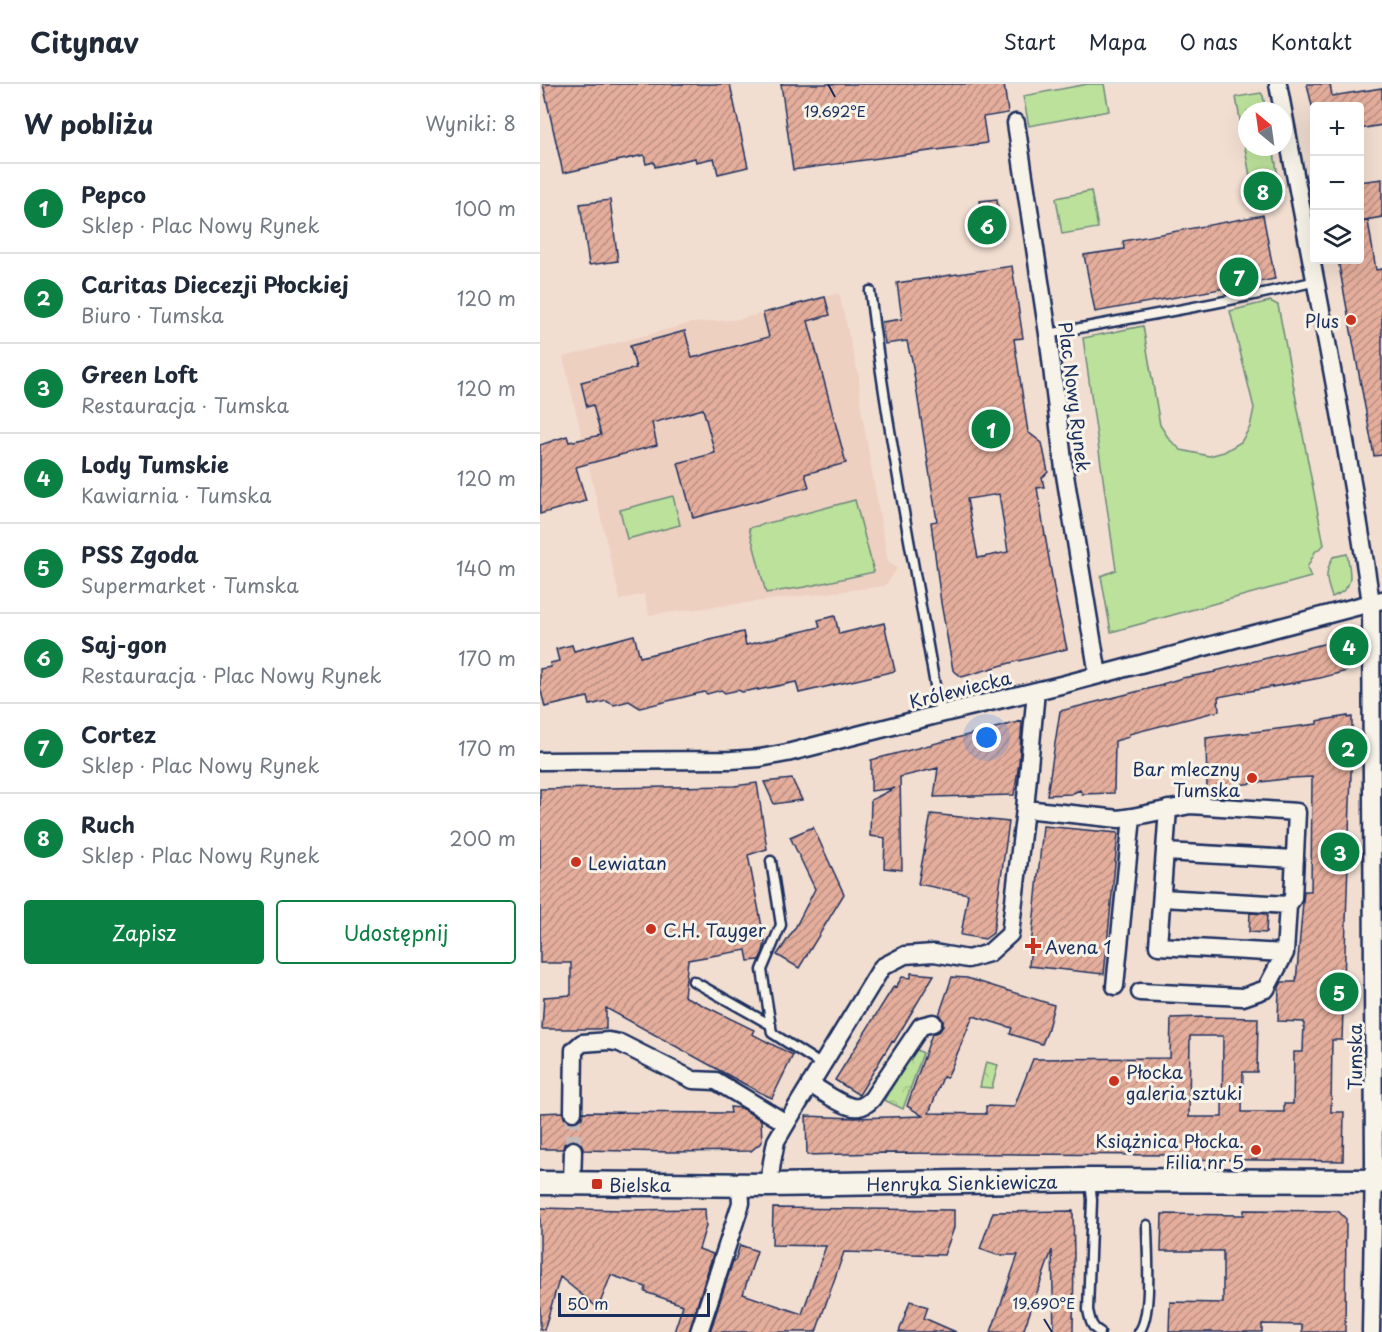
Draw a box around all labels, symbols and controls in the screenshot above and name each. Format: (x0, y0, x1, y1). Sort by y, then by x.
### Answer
text: Citynav (30, 20, 139, 63)
text: Start (1004, 25, 1056, 57)
text: Mapa (1089, 25, 1147, 57)
text: O nas (1180, 25, 1238, 57)
text: Kontakt (1271, 25, 1352, 57)
text: 19.692°E (804, 99, 866, 122)
north arrow (1238, 102, 1292, 156)
map controls (1310, 102, 1364, 264)
button: + (1310, 102, 1364, 156)
text: W pobliżu (24, 104, 153, 143)
text: Wyniki: 8 (425, 108, 516, 138)
button: − (1310, 156, 1364, 210)
pin: 8 (1244, 168, 1282, 214)
text: Pepco (81, 177, 146, 210)
text: 1 (39, 193, 48, 223)
text: 100 m (455, 193, 516, 223)
pin: 6 (968, 202, 1006, 248)
text: Sklep · Plac Nowy Rynek (81, 210, 320, 240)
button: layers (1310, 210, 1364, 264)
pin: 7 (1220, 254, 1258, 300)
text: Caritas Diecezji Płockiej (81, 267, 349, 300)
text: 2 (36, 283, 51, 313)
text: 120 m (457, 283, 516, 313)
text: Biuro · Tumska (81, 300, 224, 330)
place label: Plus (1305, 307, 1339, 334)
marker: Plus (1344, 313, 1358, 327)
street label: Plac Nowy Rynek (1052, 320, 1098, 474)
text: Green Loft (81, 357, 198, 390)
text: 3 (37, 373, 50, 403)
text: 120 m (457, 373, 516, 403)
text: Restauracja · Tumska (81, 390, 289, 420)
pin: 1 (972, 406, 1010, 452)
text: Lody Tumskie (81, 447, 229, 480)
text: 4 (37, 463, 50, 493)
text: 120 m (457, 463, 516, 493)
text: Kawiarnia · Tumska (81, 480, 271, 510)
text: PSS Zgoda (81, 537, 199, 570)
text: 5 (37, 553, 50, 583)
text: 140 m (456, 553, 516, 583)
text: Supermarket · Tumska (81, 570, 299, 600)
pin: 4 (1330, 624, 1368, 668)
text: Saj-gon (81, 627, 167, 660)
text: 6 (36, 643, 51, 673)
text: 170 m (458, 643, 516, 673)
text: Restauracja · Plac Nowy Rynek (81, 660, 382, 690)
street label: Królewiecka (906, 663, 1015, 715)
text: Cortez (81, 717, 156, 750)
your location (972, 723, 1001, 752)
pin: 2 (1328, 726, 1368, 770)
text: 7 (38, 733, 49, 763)
text: 170 m (458, 733, 516, 763)
text: Sklep · Plac Nowy Rynek (81, 750, 320, 780)
place label: Bar mleczny Tumska (1132, 755, 1241, 803)
marker: Bar mleczny Tumska (1245, 771, 1259, 785)
text: Ruch (81, 807, 135, 840)
text: 8 (37, 823, 50, 853)
text: 200 m (449, 823, 516, 853)
pin: 3 (1320, 830, 1360, 874)
text: Sklep · Plac Nowy Rynek (81, 840, 320, 870)
place label: Lewiatan (588, 849, 667, 876)
marker: Lewiatan (569, 855, 583, 869)
button: Zapisz (24, 900, 264, 964)
button: Udostępnij (276, 900, 516, 964)
place label: C.H. Tayger (663, 916, 767, 943)
marker: C.H. Tayger (644, 922, 658, 936)
place label: Avena 1 (1045, 933, 1112, 960)
marker: Avena 1 (1026, 939, 1040, 953)
pin: 5 (1320, 970, 1358, 1014)
street label: Tumska (1341, 1023, 1368, 1091)
place label: Płocka galeria sztuki (1126, 1058, 1242, 1106)
marker: Płocka galeria sztuki (1107, 1074, 1121, 1088)
place label: Książnica Płocka. Filia nr 5 (1095, 1127, 1244, 1175)
marker: Książnica Płocka. Filia nr 5 (1249, 1143, 1263, 1157)
street label: Henryka Sienkiewicza (866, 1167, 1058, 1197)
place label: Bielska (609, 1171, 672, 1198)
marker: Bielska (590, 1177, 604, 1191)
scale bar (558, 1290, 710, 1318)
text: 50 m (567, 1291, 608, 1315)
text: 19.690°E (1012, 1291, 1076, 1314)

